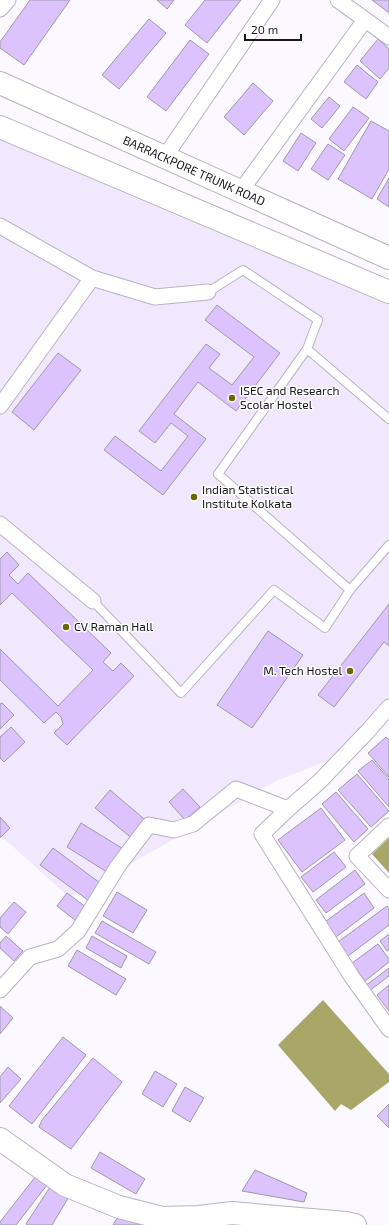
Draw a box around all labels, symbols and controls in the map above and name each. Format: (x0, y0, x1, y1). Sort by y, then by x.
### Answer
scale bar (245, 16, 301, 42)
text: 20 m (251, 22, 278, 36)
street label: BARRACKPORE TRUNK ROAD (121, 132, 268, 208)
place label: ISEC and Research Scolar Hostel (240, 383, 340, 411)
marker: ISEC and Research Scolar Hostel (227, 393, 237, 403)
place label: Indian Statistical Institute Kolkata (202, 482, 294, 510)
marker: Indian Statistical Institute Kolkata (189, 492, 199, 502)
place label: CV Raman Hall (74, 619, 153, 633)
marker: CV Raman Hall (61, 622, 71, 632)
place label: M. Tech Hostel (263, 663, 342, 677)
marker: M. Tech Hostel (345, 666, 355, 676)

